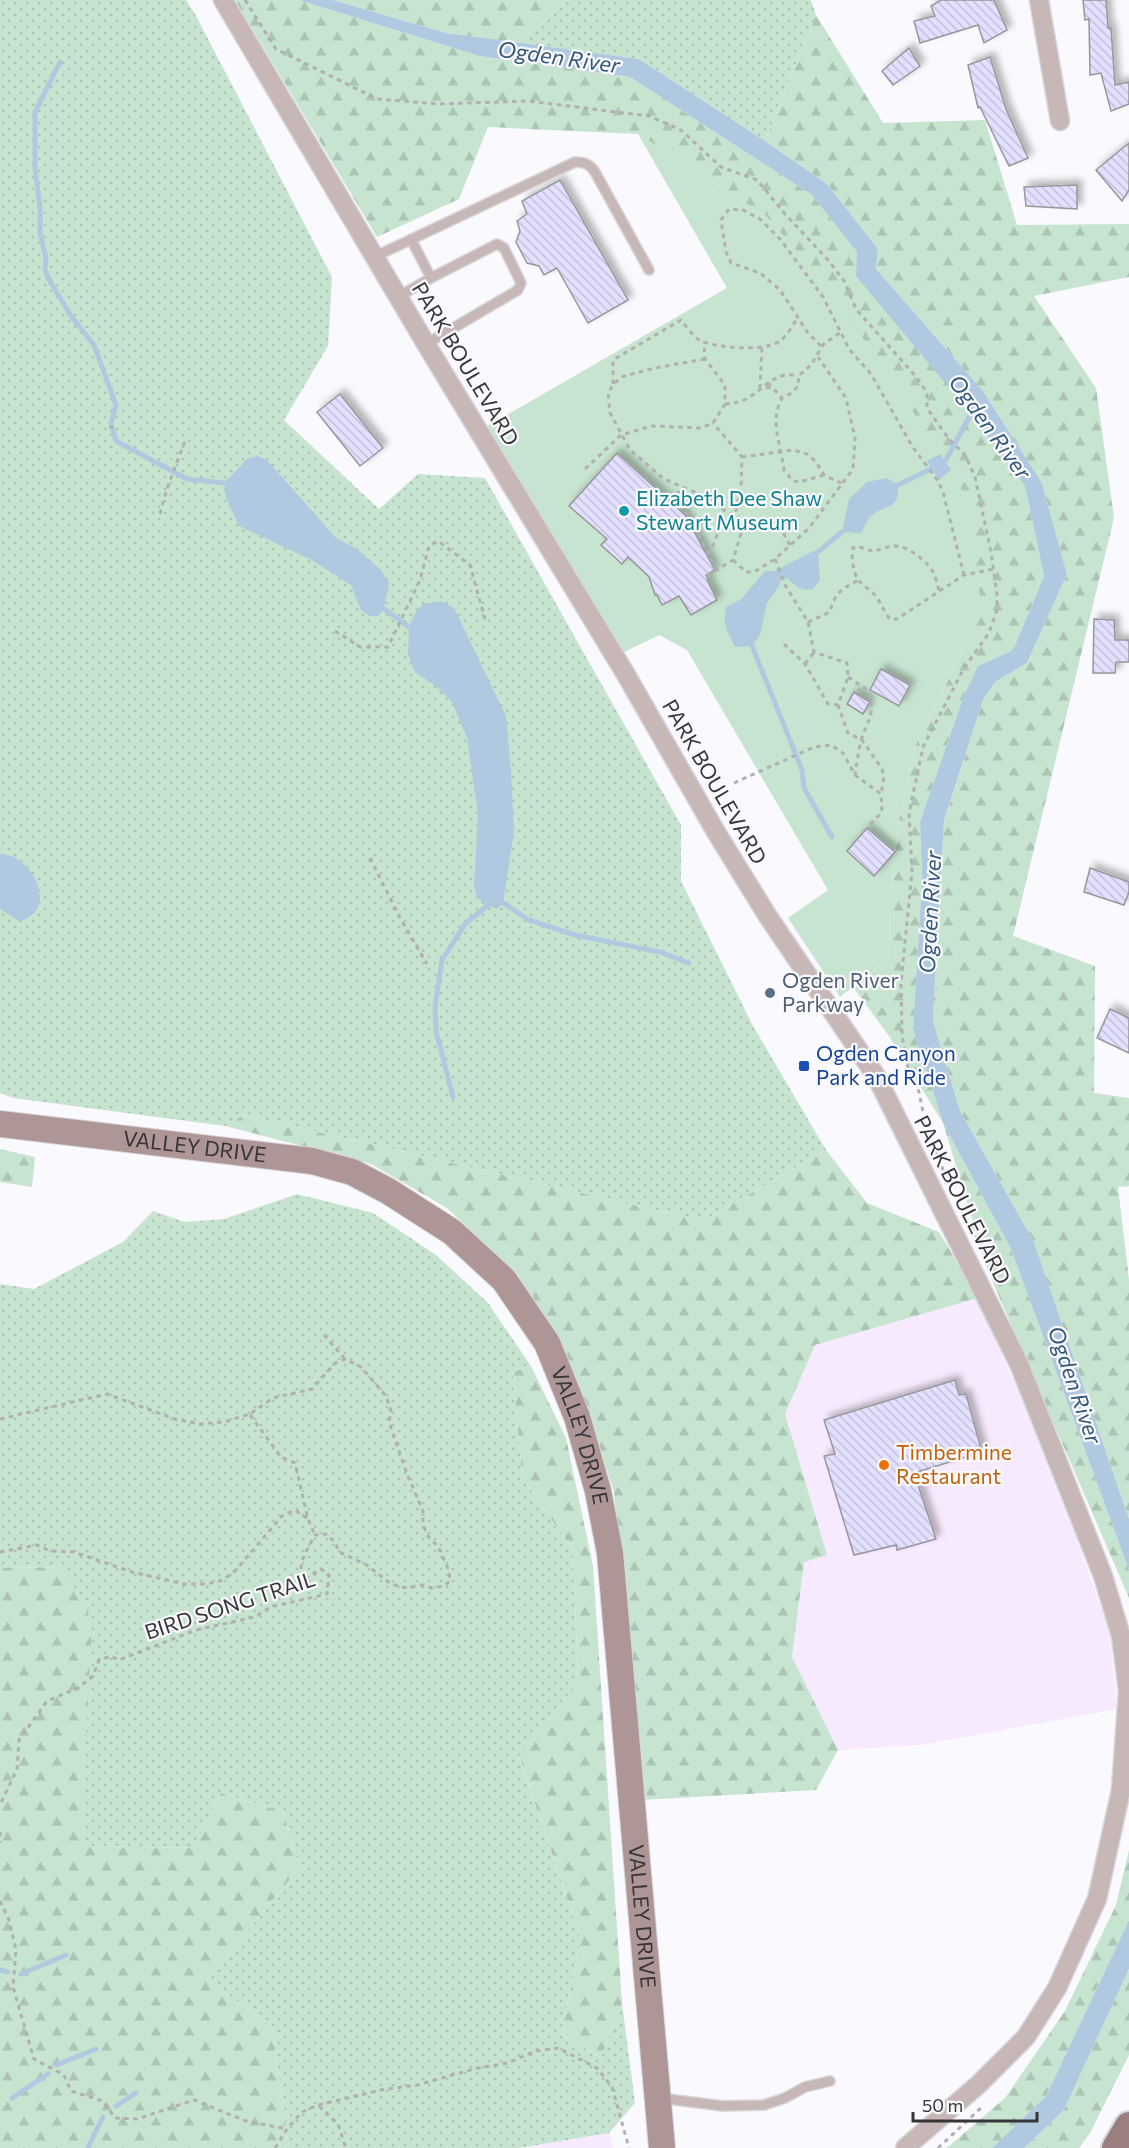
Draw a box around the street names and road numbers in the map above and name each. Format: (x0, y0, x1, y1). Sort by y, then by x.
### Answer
street label: PARK BOULEVARD (408, 277, 525, 449)
street label: PARK BOULEVARD (658, 694, 773, 868)
street label: PARK BOULEVARD (910, 1111, 1017, 1288)
street label: VALLEY DRIVE (122, 1125, 268, 1166)
street label: VALLEY DRIVE (547, 1362, 614, 1507)
street label: BIRD SONG TRAIL (141, 1565, 318, 1644)
street label: VALLEY DRIVE (625, 1843, 662, 1989)

